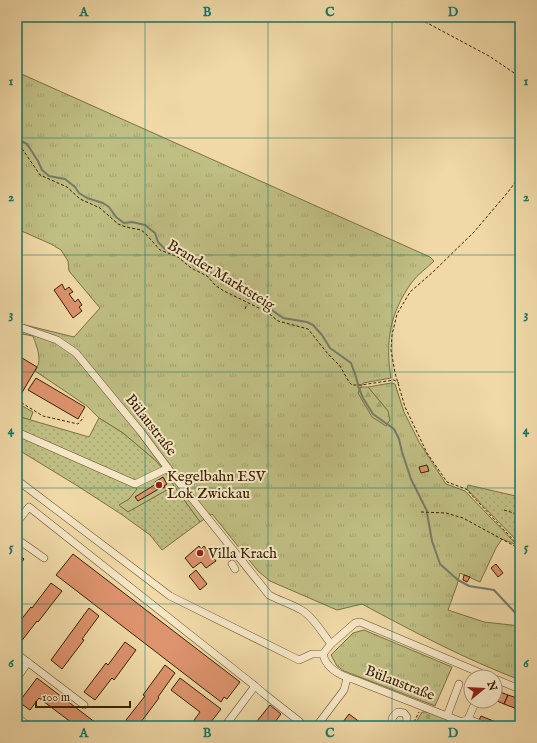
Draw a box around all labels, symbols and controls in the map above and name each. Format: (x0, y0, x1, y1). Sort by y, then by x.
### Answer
text: A (79, 4, 90, 21)
text: B (203, 4, 212, 21)
text: C (325, 4, 335, 21)
text: D (448, 4, 459, 21)
text: 1 (9, 73, 14, 90)
text: 1 (524, 73, 529, 90)
text: 2 (8, 189, 14, 206)
text: 2 (523, 189, 529, 206)
street label: Brander Marktsteig (164, 235, 279, 315)
text: 3 (9, 306, 14, 323)
text: 3 (524, 306, 529, 323)
street label: Bülaustraße (121, 390, 181, 460)
text: 4 (8, 422, 15, 439)
text: 4 (523, 422, 530, 439)
place label: Kegelbahn ESV Lok Zwickau (167, 467, 267, 503)
marker: Kegelbahn ESV Lok Zwickau (154, 480, 164, 490)
text: 5 (9, 539, 14, 556)
text: 5 (524, 539, 529, 556)
place label: Villa Krach (207, 544, 277, 563)
marker: Villa Krach (195, 548, 205, 558)
text: 6 (8, 655, 14, 672)
text: 6 (523, 655, 529, 672)
street label: Bülaustraße (362, 661, 438, 705)
north arrow (463, 669, 503, 709)
text: N (483, 679, 500, 693)
scale bar (36, 683, 130, 709)
text: 100 m (42, 690, 70, 705)
text: A (79, 725, 90, 742)
text: B (203, 725, 212, 742)
text: C (325, 725, 335, 742)
text: D (448, 725, 459, 742)

